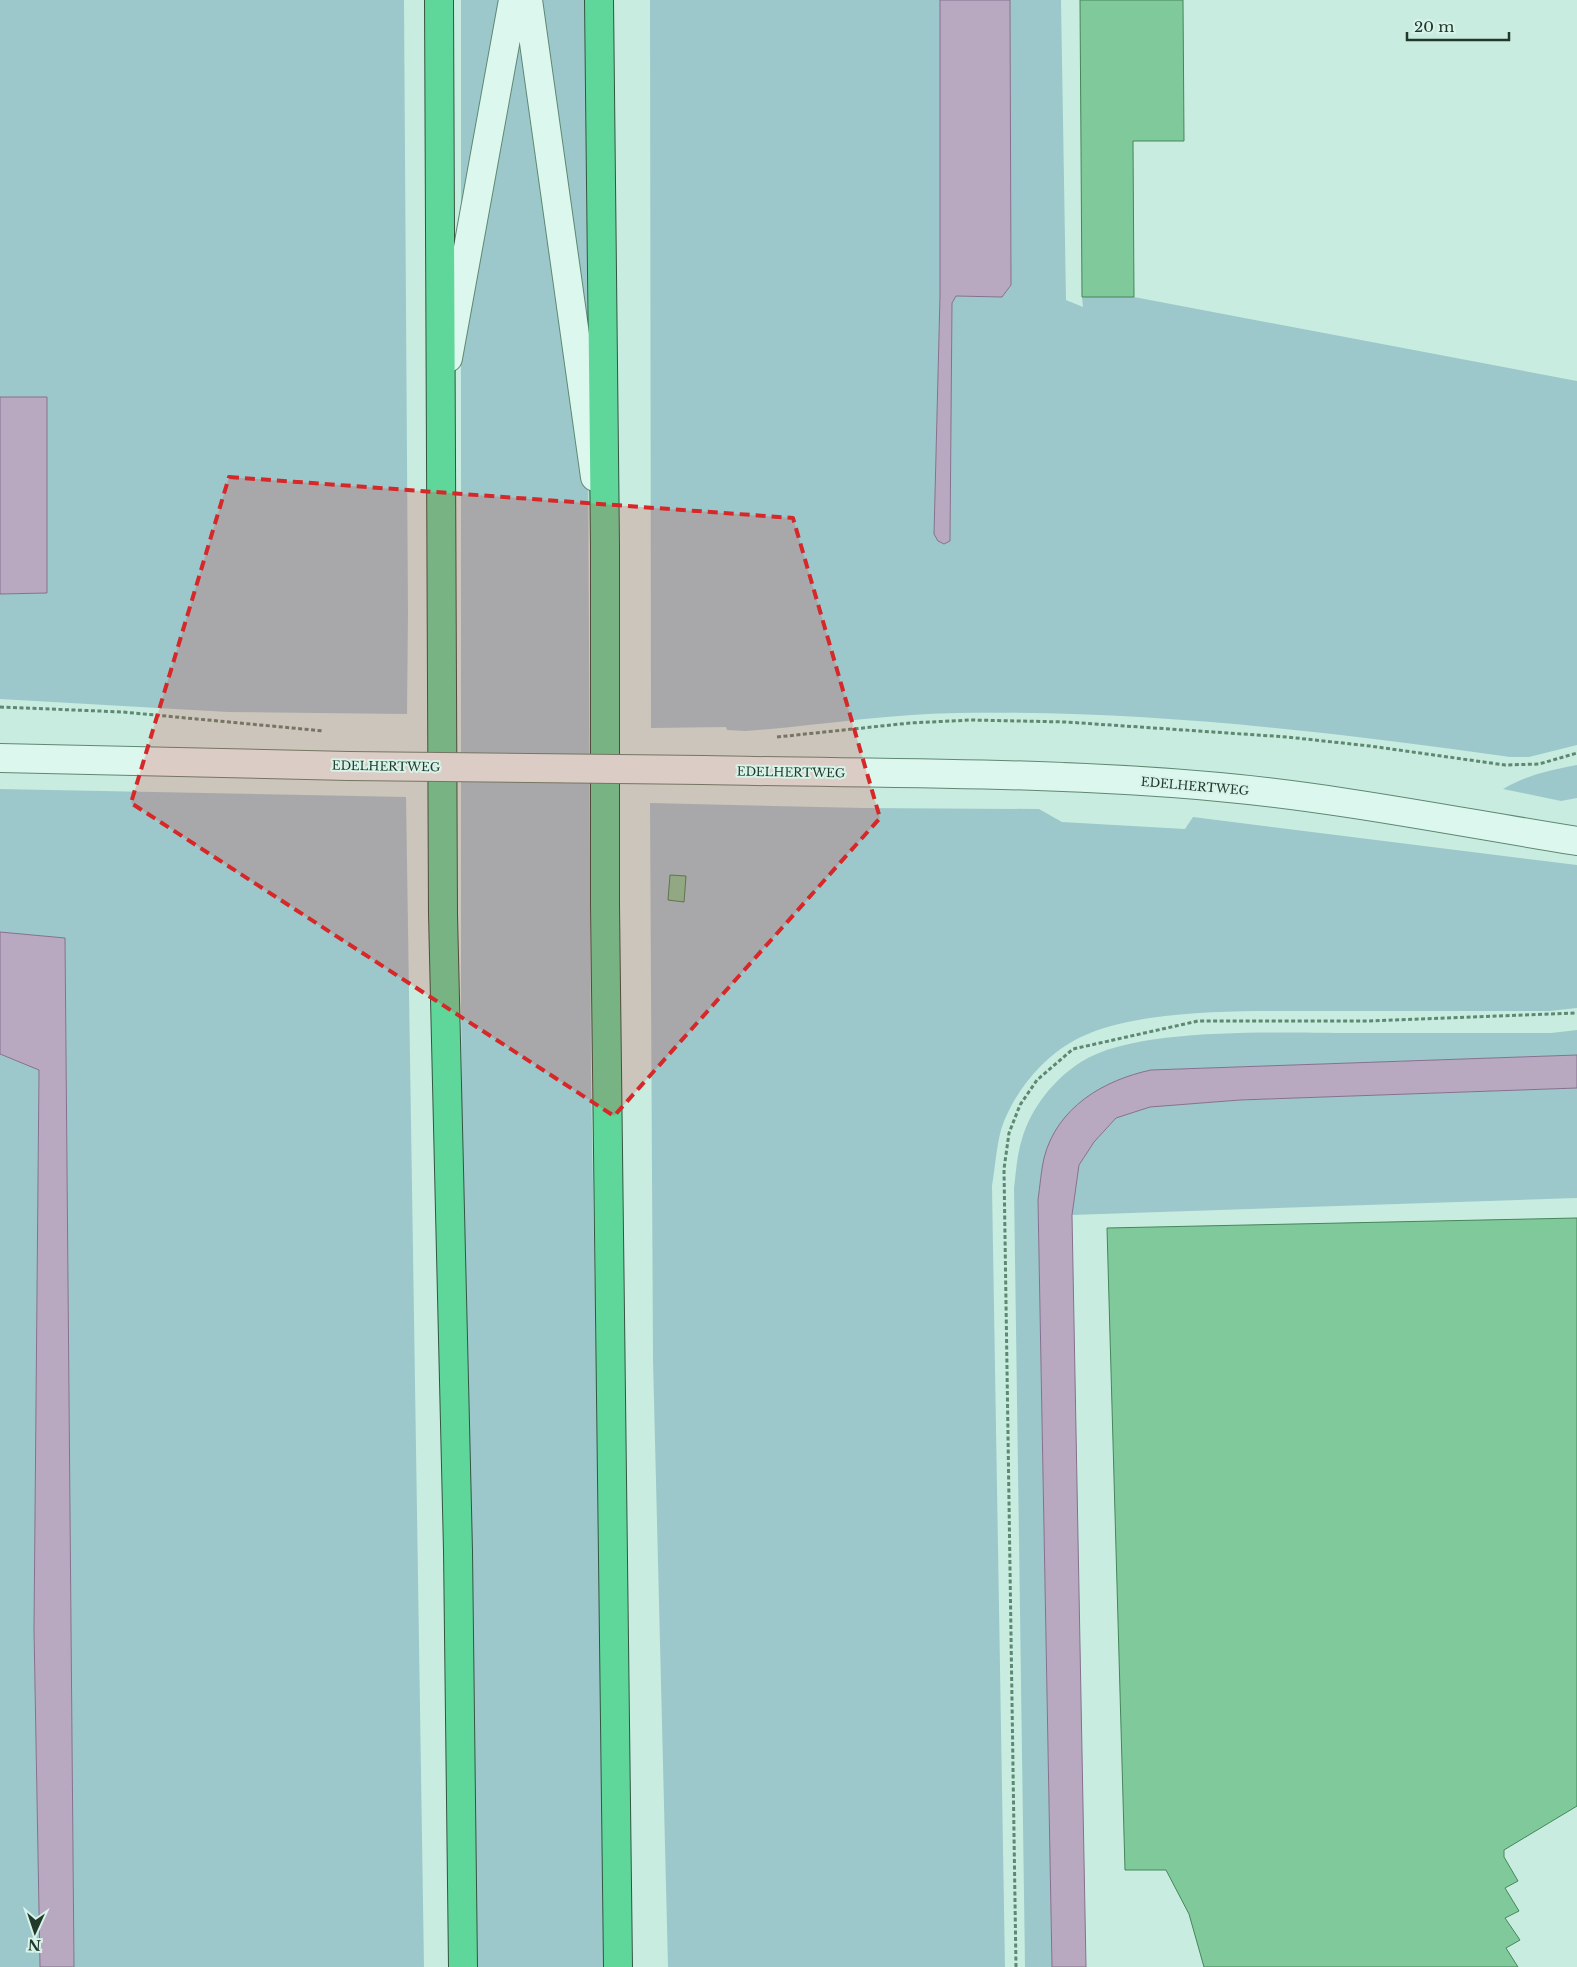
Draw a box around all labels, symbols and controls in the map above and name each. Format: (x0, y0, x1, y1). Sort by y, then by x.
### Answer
scale bar (1407, 10, 1510, 42)
text: 20 m (1414, 17, 1454, 36)
street label: EDELHERTWEG (332, 758, 441, 774)
street label: EDELHERTWEG (737, 764, 846, 780)
street label: EDELHERTWEG (1140, 774, 1250, 798)
north arrow (10, 1907, 60, 1957)
text: N (27, 1936, 41, 1954)

